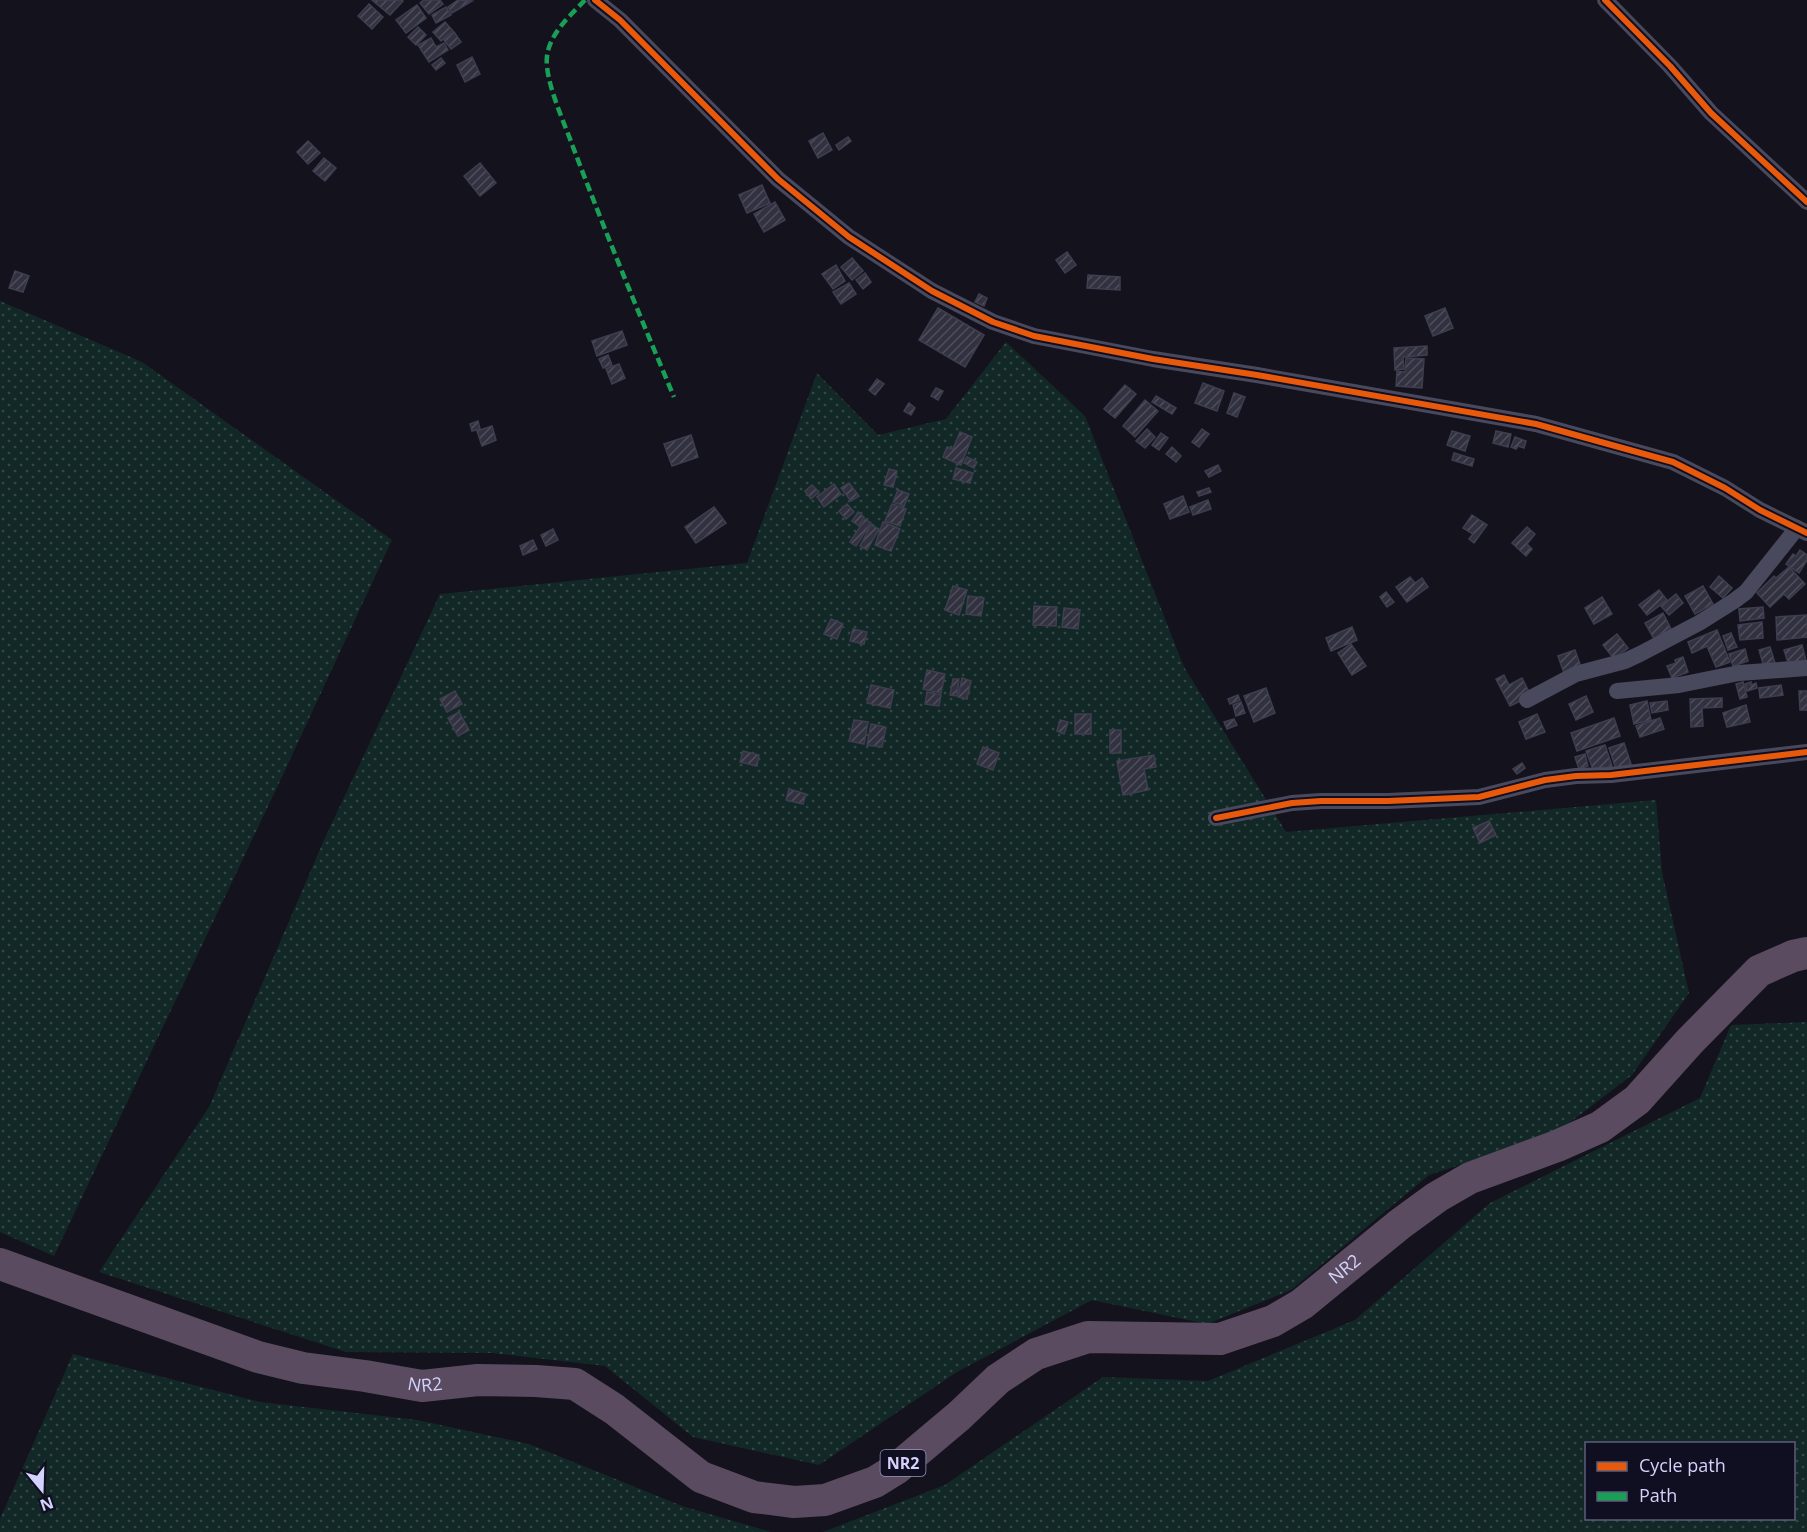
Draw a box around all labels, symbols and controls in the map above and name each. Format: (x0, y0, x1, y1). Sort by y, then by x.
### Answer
street label: NR2 (1323, 1248, 1365, 1289)
street label: NR2 (406, 1371, 444, 1397)
legend (1585, 1442, 1795, 1520)
road number: NR2 (880, 1450, 926, 1476)
text: Cycle path (1639, 1453, 1726, 1477)
north arrow (12, 1460, 72, 1520)
text: Path (1639, 1483, 1677, 1507)
text: N (37, 1492, 57, 1517)

